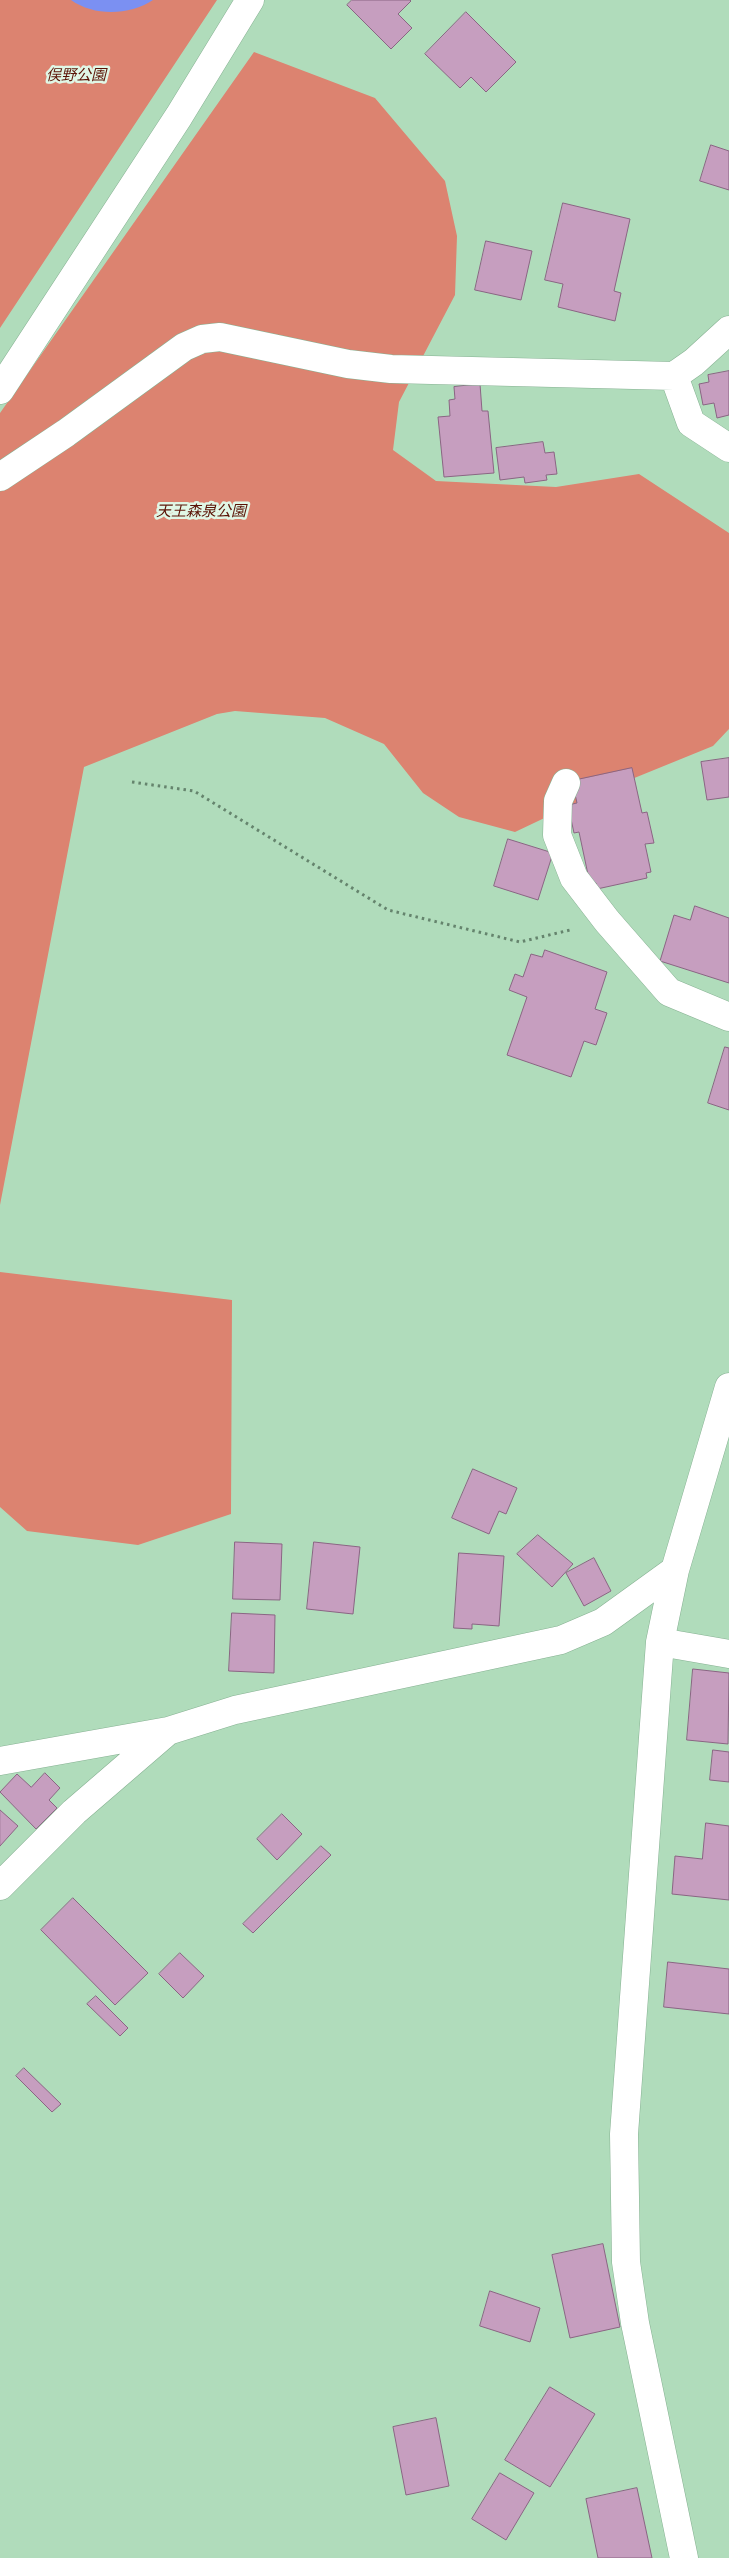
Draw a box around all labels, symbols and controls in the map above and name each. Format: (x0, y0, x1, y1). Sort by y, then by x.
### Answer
park label: 俣野公園 (46, 67, 106, 85)
park label: 天王森泉公園 (156, 503, 246, 521)

